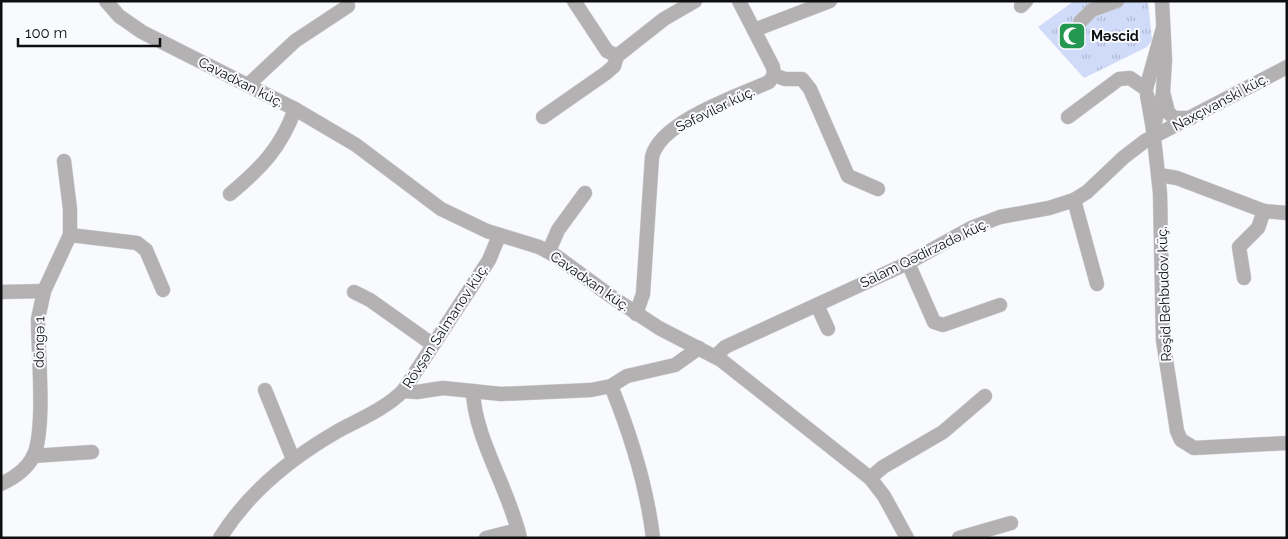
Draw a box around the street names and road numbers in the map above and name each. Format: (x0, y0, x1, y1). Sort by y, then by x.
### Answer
street label: Cavadxan küç. (196, 54, 286, 110)
street label: Naxçıvanski küç. (1170, 70, 1270, 134)
street label: Səfəvilər küç. (673, 83, 757, 135)
street label: Salam Qədirzadə küç. (857, 215, 991, 291)
street label: Rəşid Behbudov küç. (1154, 226, 1174, 362)
street label: Cavadxan küç. (547, 248, 633, 314)
street label: Rövşən Salmanov küç. (399, 261, 491, 391)
street label: döngə 1 (31, 316, 47, 368)

